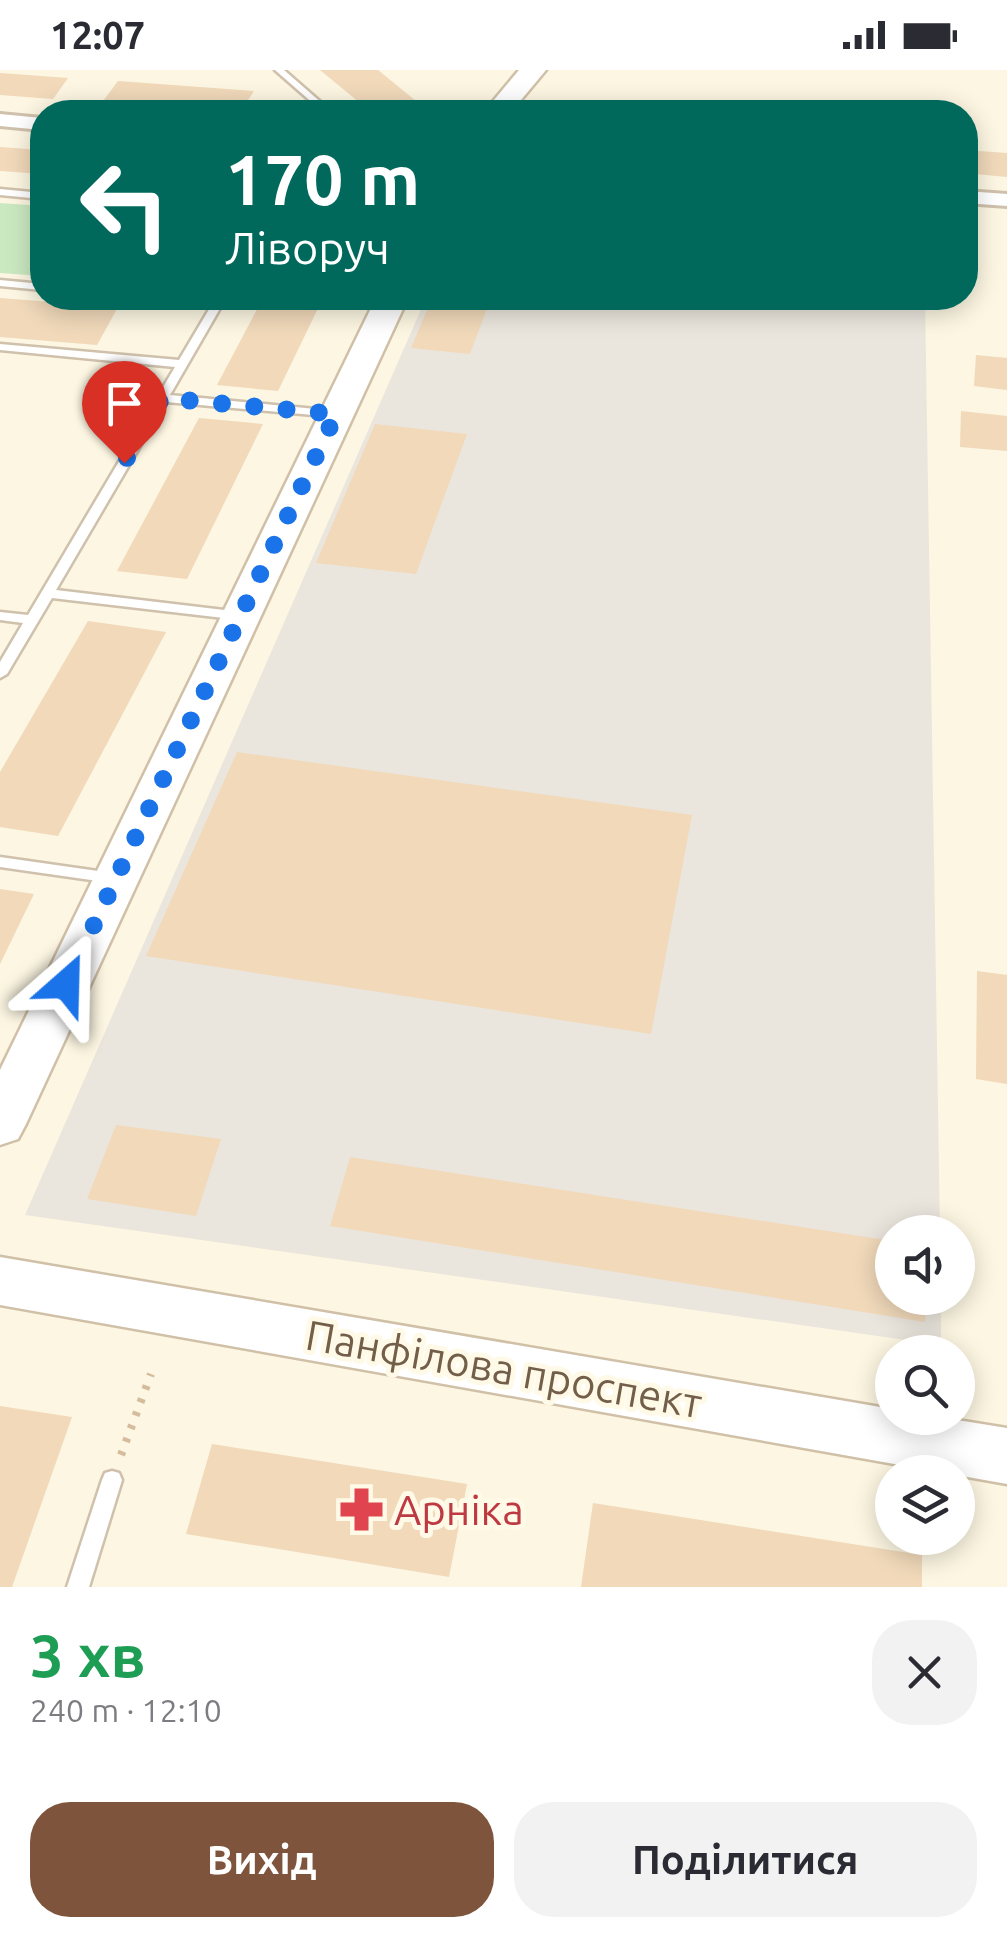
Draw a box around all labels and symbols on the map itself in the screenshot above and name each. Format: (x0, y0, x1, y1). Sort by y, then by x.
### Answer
pin (82, 361, 167, 464)
position arrow (14, 932, 118, 1036)
street label: Панфілова проспект (302, 1311, 706, 1427)
pharmacy icon: Арніка (337, 1486, 385, 1534)
place label: Арніка (394, 1486, 524, 1533)

